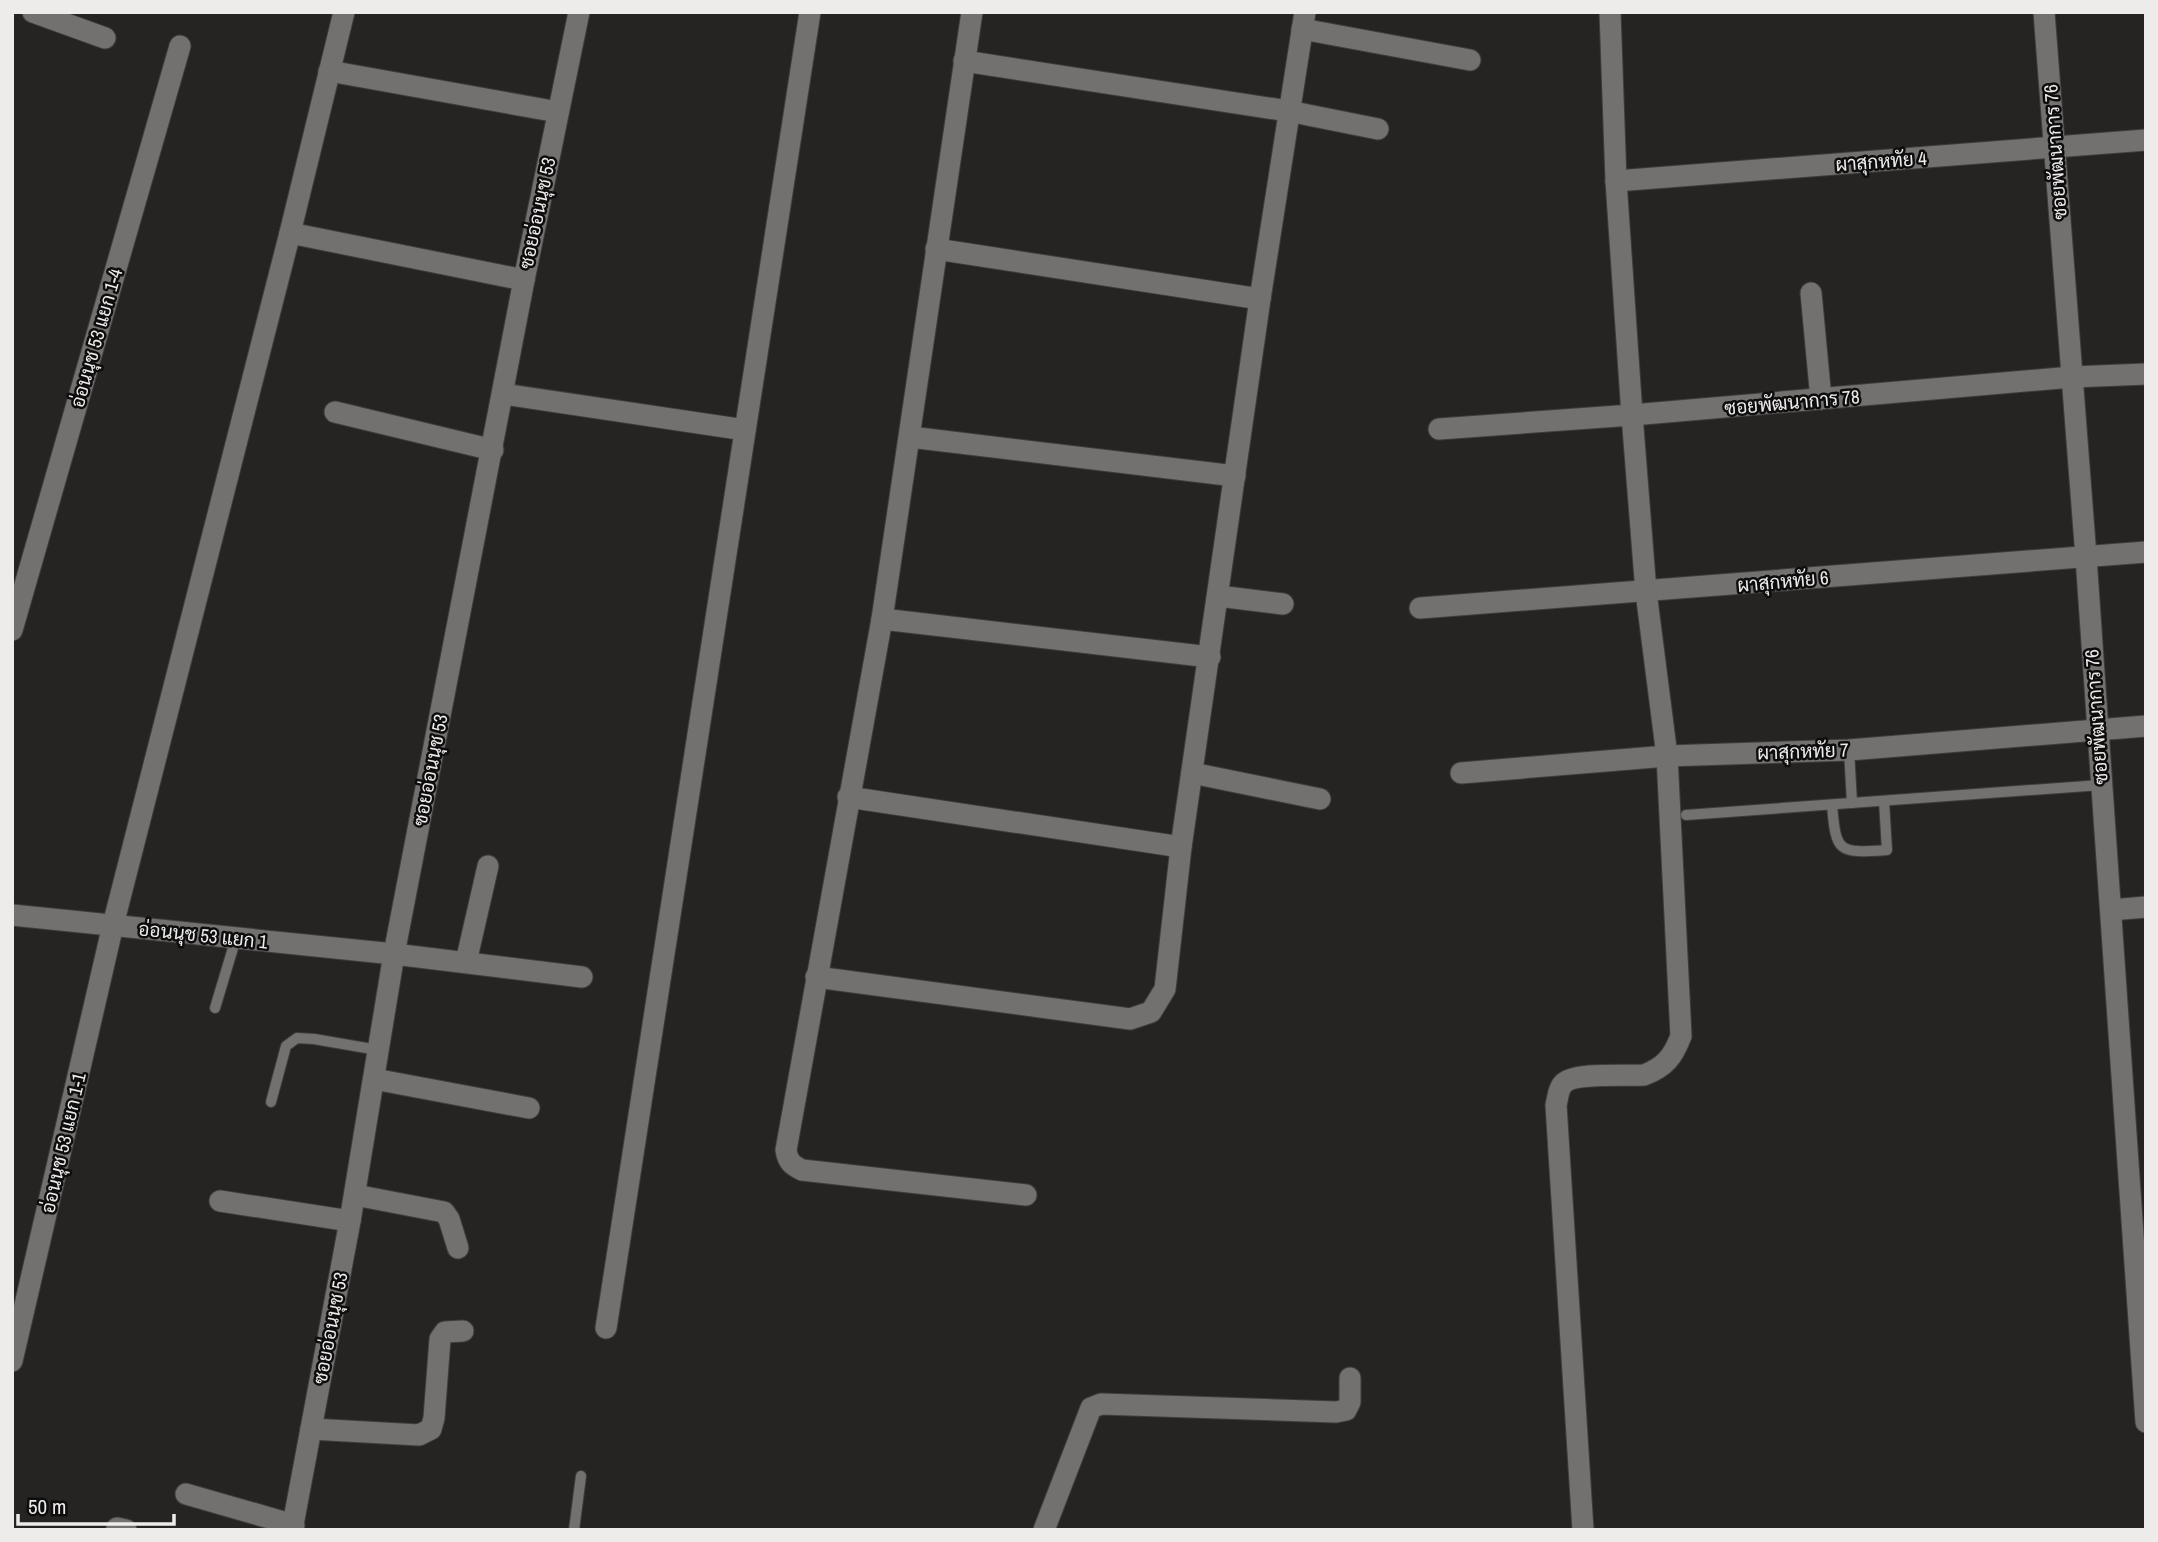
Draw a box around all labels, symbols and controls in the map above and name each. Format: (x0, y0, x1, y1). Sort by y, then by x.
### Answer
street label: ซอยพัฒนาการ 76 (2037, 83, 2073, 221)
street label: ผาสุกหทัย 4 (1834, 145, 1928, 177)
street label: ซอยอ่อนนุช 53 (512, 155, 562, 271)
street label: อ่อนนุช 53 แยก 1-4 (64, 265, 128, 411)
street label: ซอยพัฒนาการ 78 (1723, 383, 1861, 421)
street label: ผาสุกหทัย 6 (1736, 564, 1830, 598)
street label: ซอยพัฒนาการ 76 (2078, 648, 2114, 786)
street label: ซอยอ่อนนุช 53 (406, 712, 454, 828)
street label: ผาสุกหทัย 7 (1757, 736, 1849, 766)
street label: อ่อนนุช 53 แยก 1 (137, 915, 269, 955)
street label: อ่อนนุช 53 แยก 1-1 (34, 1070, 92, 1216)
street label: ซอยอ่อนนุช 53 (306, 1270, 354, 1386)
scale bar (18, 1482, 173, 1526)
text: 50 m (28, 1492, 66, 1521)

